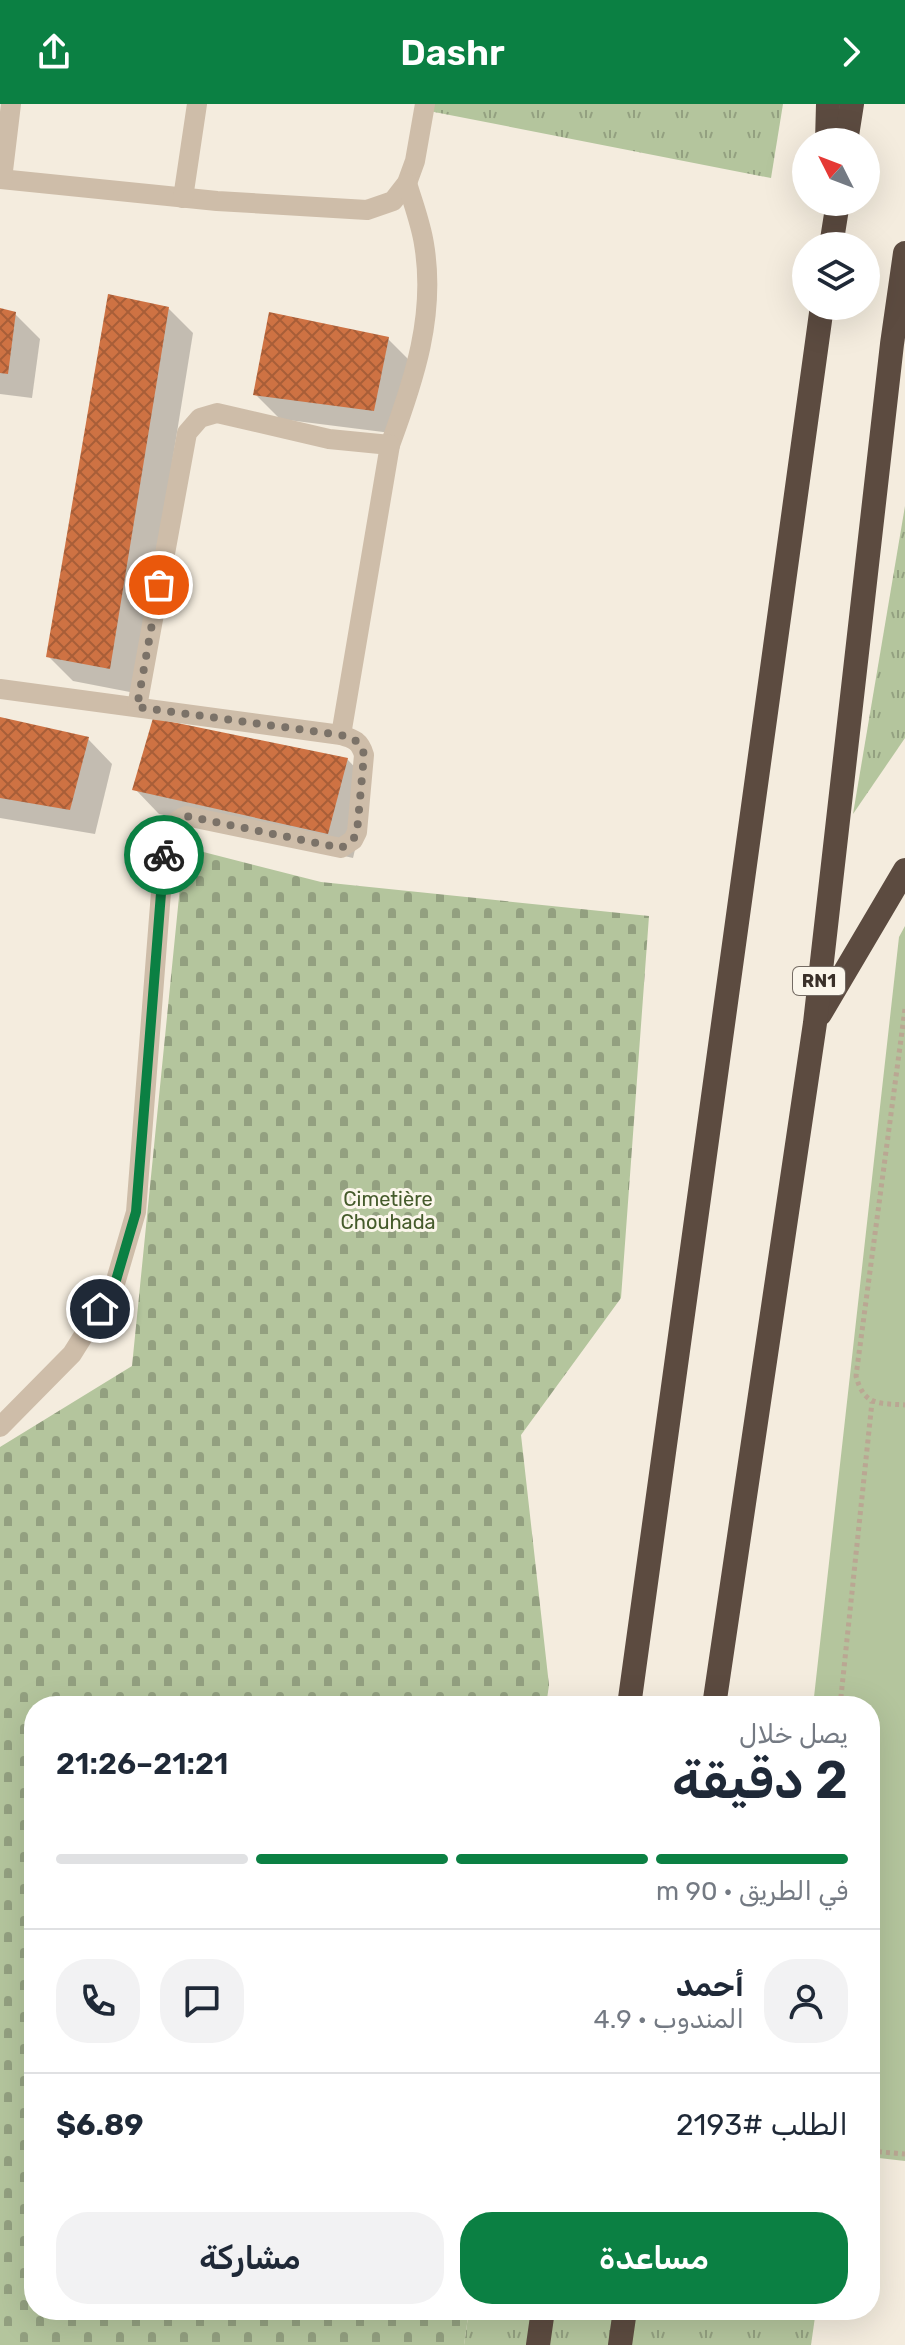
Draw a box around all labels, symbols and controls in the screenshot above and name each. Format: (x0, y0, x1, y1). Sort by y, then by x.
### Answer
icon: share (32, 30, 76, 74)
icon: forward (829, 30, 873, 74)
text: Dashr (400, 31, 505, 74)
north arrow (792, 128, 880, 216)
map controls (792, 128, 880, 320)
button: layers (792, 232, 880, 320)
pin (125, 551, 193, 619)
icon: bag (137, 563, 181, 607)
courier (124, 815, 204, 895)
icon: bike (142, 833, 186, 877)
road number: RN1 (793, 967, 845, 995)
park label: Cimetière Chouhada (340, 1187, 436, 1234)
pin (66, 1275, 134, 1343)
icon: home (78, 1287, 122, 1331)
text: يصل خلال (739, 1719, 848, 1750)
text: 21:21–21:26 (56, 1746, 228, 1782)
text: 2 دقيقة (672, 1749, 848, 1811)
text: في الطريق · 90 m (656, 1876, 848, 1907)
button: phone (56, 1959, 140, 2043)
button: chat (160, 1959, 244, 2043)
button: person (764, 1959, 848, 2043)
text: أحمد (676, 1968, 744, 2004)
text: المندوب · 4.9 (594, 2004, 744, 2035)
text: $6.89 (56, 2107, 144, 2143)
text: الطلب #2193 (676, 2107, 848, 2143)
button: مشاركة (56, 2212, 444, 2304)
button: مساعدة (460, 2212, 848, 2304)

